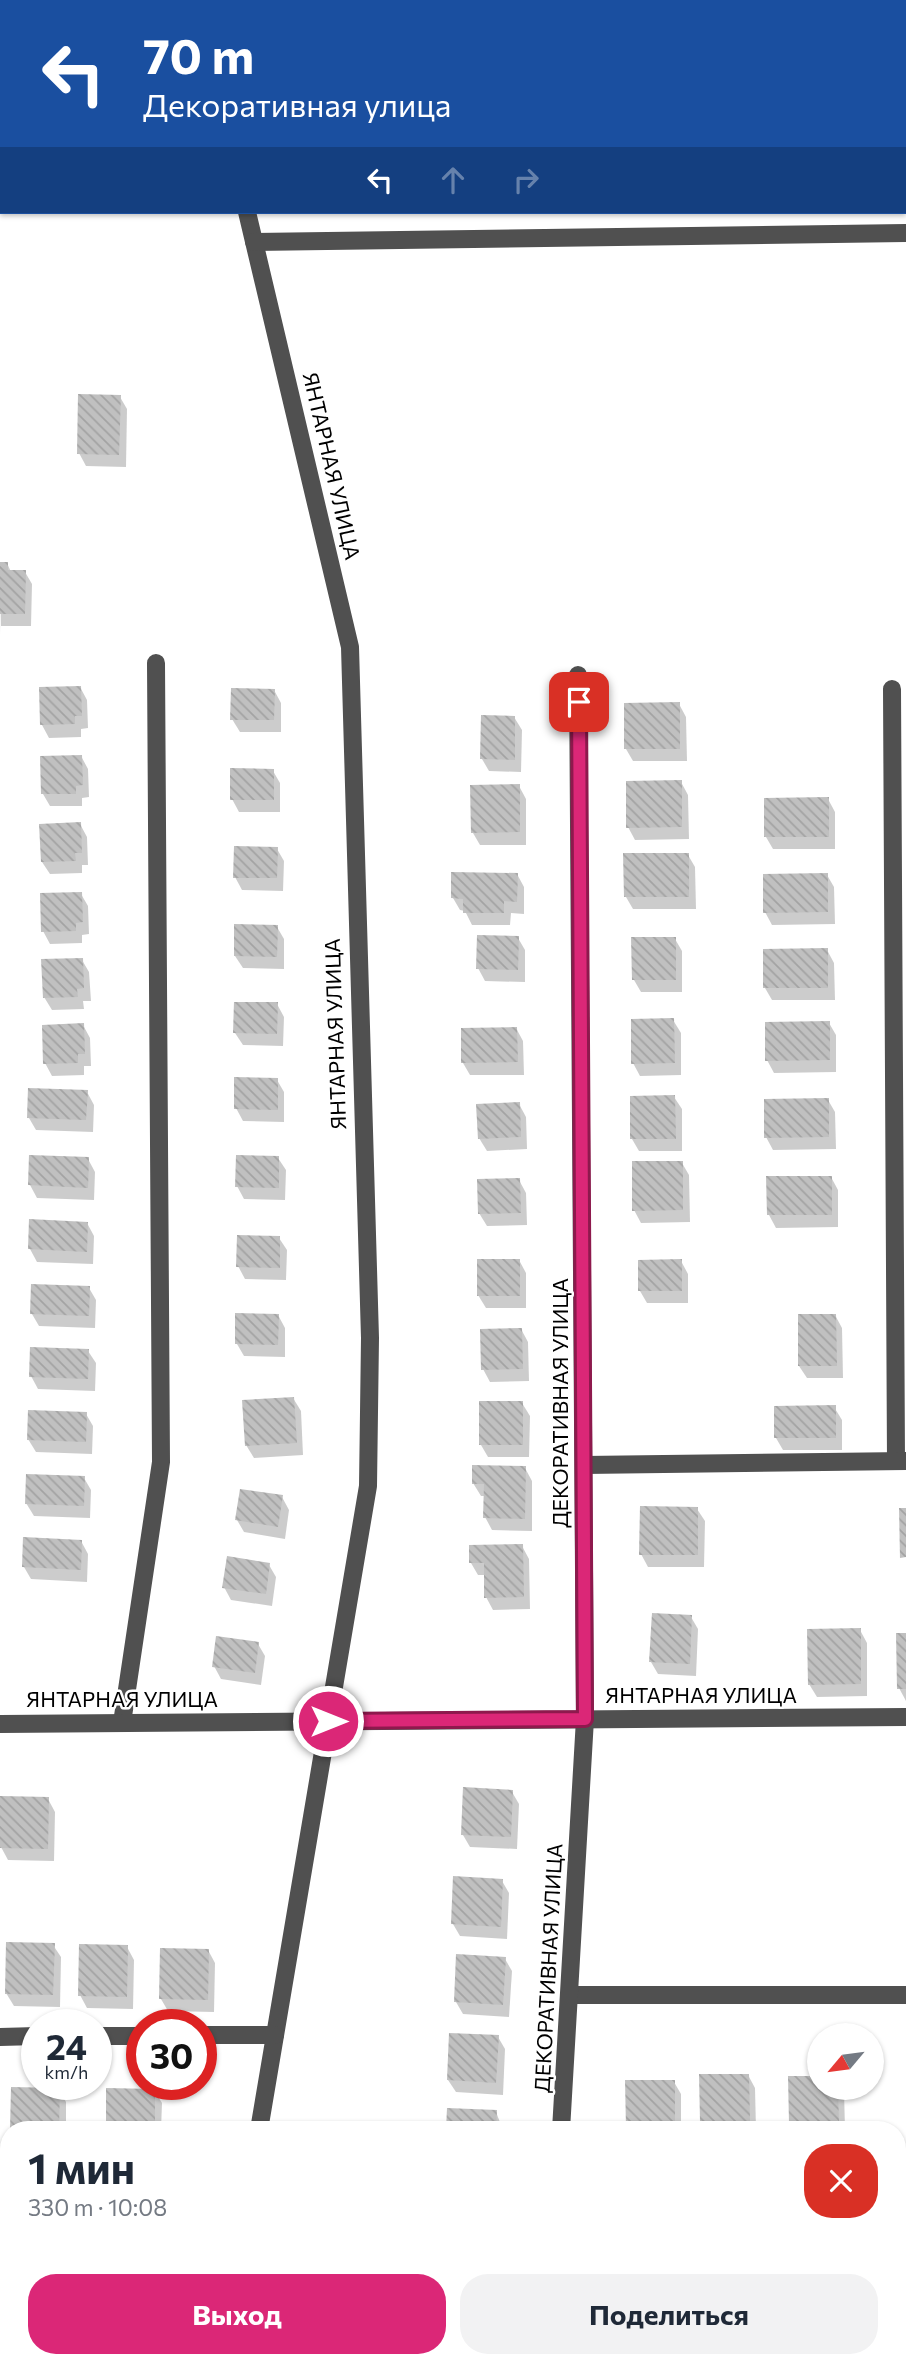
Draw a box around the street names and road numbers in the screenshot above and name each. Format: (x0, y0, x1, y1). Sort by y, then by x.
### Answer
street label: ЯНТАРНАЯ УЛИЦА (299, 369, 366, 562)
street label: ЯНТАРНАЯ УЛИЦА (319, 938, 350, 1130)
street label: ДЕКОРАТИВНАЯ УЛИЦА (547, 1278, 572, 1528)
street label: ЯНТАРНАЯ УЛИЦА (605, 1682, 797, 1707)
street label: ЯНТАРНАЯ УЛИЦА (26, 1686, 218, 1711)
street label: ДЕКОРАТИВНАЯ УЛИЦА (528, 1843, 567, 2093)

